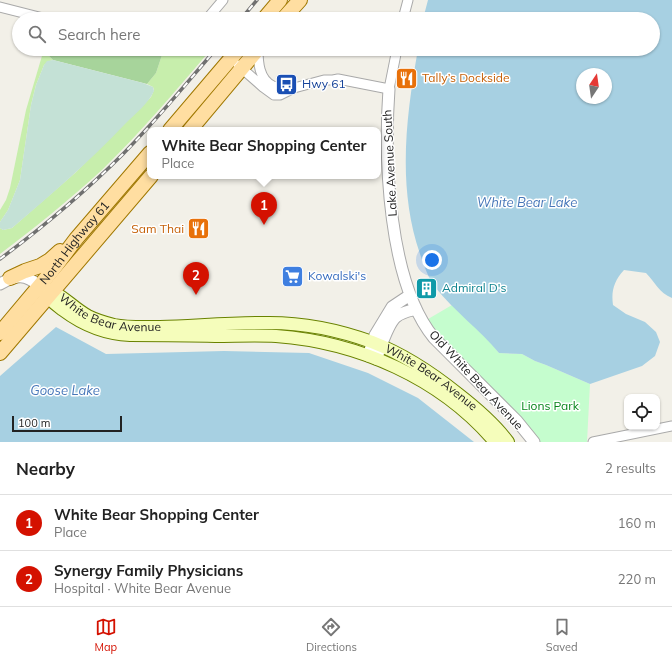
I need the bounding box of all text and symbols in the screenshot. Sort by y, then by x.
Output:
search box [12,12,660,56]
icon: search [26,23,48,45]
text: Search here [58,25,140,44]
restaurant icon: Tally’s Dockside [394,65,420,91]
north arrow [576,68,612,104]
place label: Tally’s Dockside [422,70,510,85]
bus stop icon: Hwy 61 [274,71,300,97]
place label: Hwy 61 [302,76,346,91]
street label: Lake Avenue South [379,109,400,217]
popup [147,127,381,179]
text: White Bear Shopping Center [162,136,366,155]
text: Place [162,155,194,171]
pin: 1 [251,192,277,225]
water label: White Bear Lake [477,194,577,210]
street label: North Highway 61 [36,198,112,287]
restaurant icon: Sam Thai [186,216,212,242]
place label: Sam Thai [131,221,184,236]
your location [422,250,442,270]
pin: 2 [183,262,209,295]
supermarket icon: Kowalski's [280,263,306,289]
place label: Kowalski's [308,268,366,283]
building icon: Admiral D's [414,275,440,301]
place label: Admiral D's [442,280,506,295]
street label: White Bear Avenue [56,290,161,334]
street label: Old White Bear Avenue [426,327,526,433]
street label: White Bear Avenue [383,341,481,414]
water label: Goose Lake [30,382,100,398]
map controls [624,394,660,430]
button: locate [624,394,660,430]
park label: Lions Park [521,398,580,413]
scale bar [12,414,122,433]
text: 100 m [18,416,50,430]
text: Nearby [16,458,75,479]
text: 2 results [605,460,656,476]
text: White Bear Shopping Center [54,505,259,524]
text: 1 [25,515,33,531]
text: 160 m [618,515,656,531]
text: Place [54,524,87,540]
text: Synergy Family Physicians [54,561,243,580]
text: 2 [25,571,33,587]
text: 220 m [618,571,656,587]
text: Hospital · White Bear Avenue [54,580,231,596]
tab: Map [94,616,117,654]
tab: Directions [306,616,357,654]
tab: Saved [546,616,578,654]

